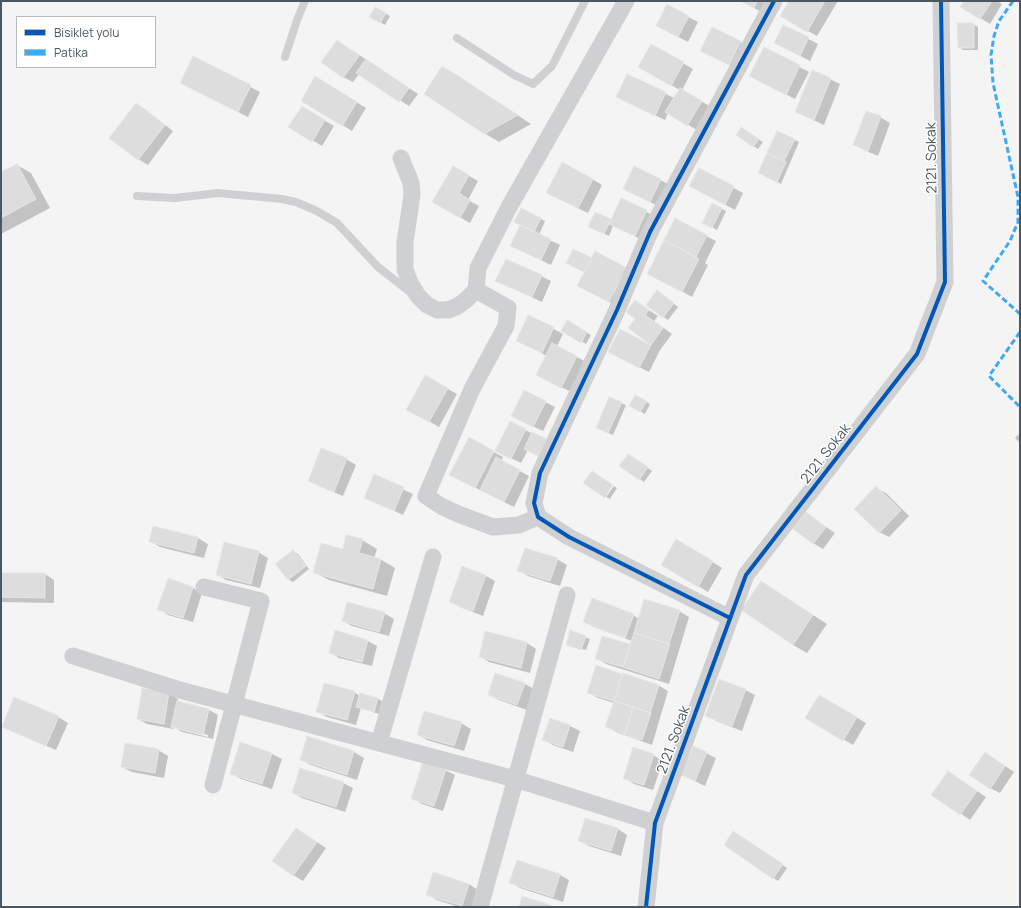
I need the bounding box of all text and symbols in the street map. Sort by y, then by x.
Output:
legend [16,16,156,68]
text: Bisiklet yolu [54,24,119,41]
text: Patika [54,44,88,61]
street label: 2121. Sokak [923,122,941,194]
street label: 2121. Sokak [797,421,855,487]
street label: 2121. Sokak [654,704,694,776]

